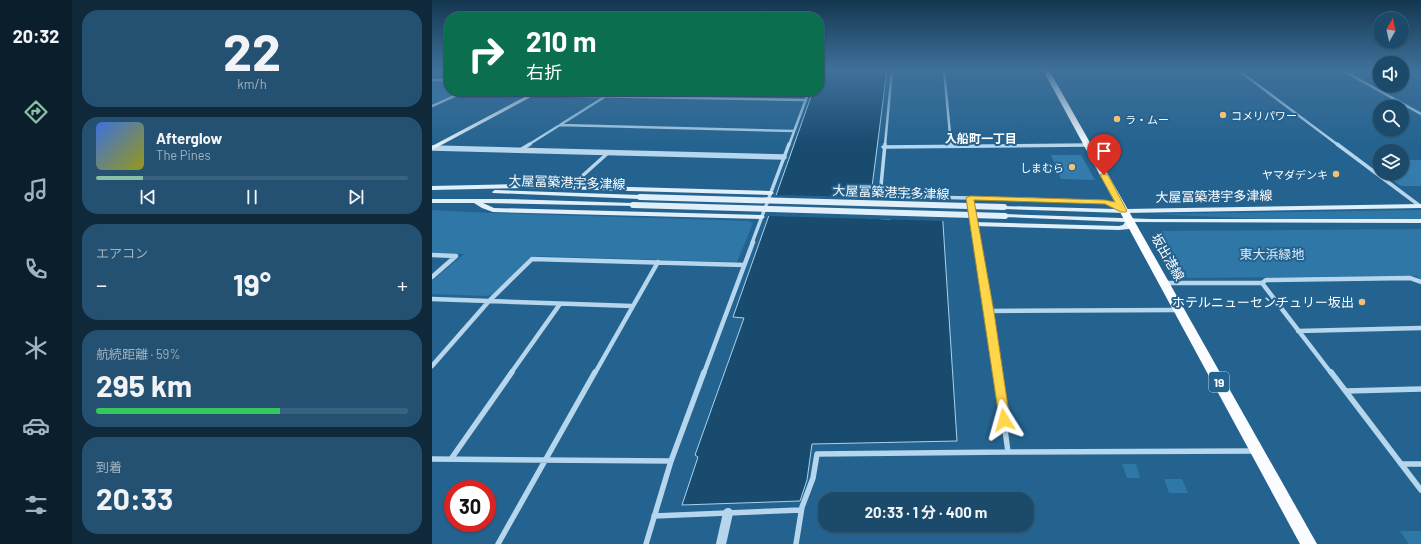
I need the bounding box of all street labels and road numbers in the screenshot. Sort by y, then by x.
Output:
street label: 大屋冨築港宇多津線 [508,172,626,192]
street label: 大屋冨築港宇多津線 [832,182,950,202]
street label: 大屋冨築港宇多津線 [1155,187,1273,205]
street label: 坂出港線 [1148,230,1188,284]
road number: 19 [1209,372,1229,392]

